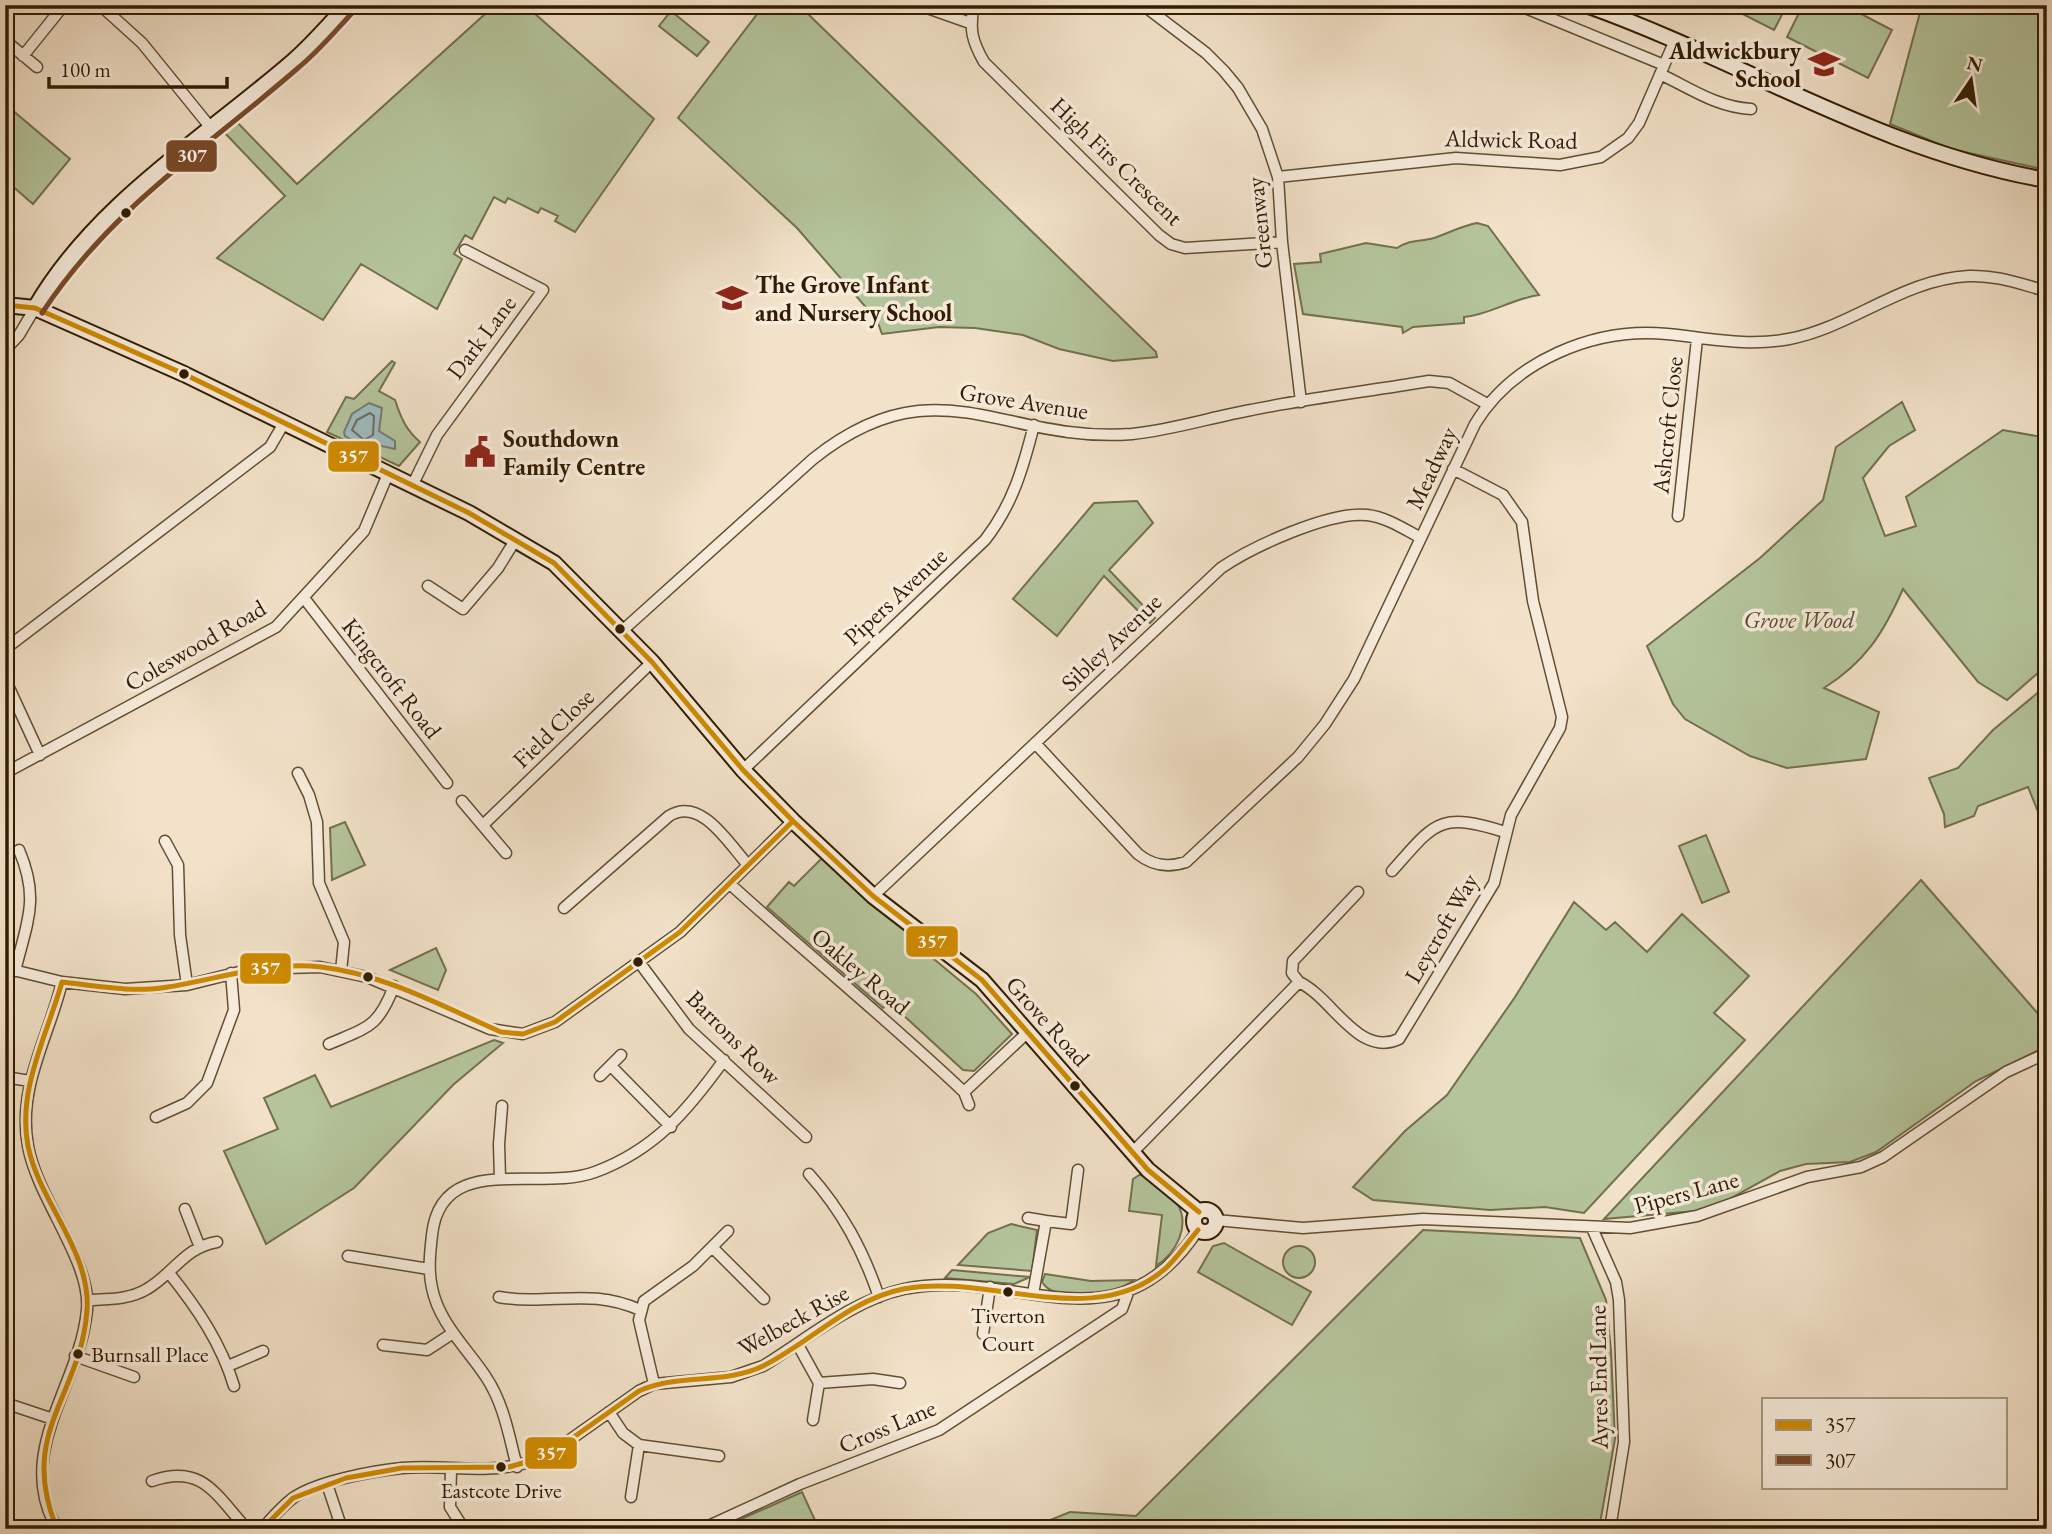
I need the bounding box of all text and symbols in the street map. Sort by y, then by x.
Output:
place label: Aldwickbury School [1668,35,1801,94]
scale bar [49,46,228,90]
north arrow [1937,46,2007,116]
school or university icon: Aldwickbury School [1807,47,1841,81]
text: N [1964,50,1986,78]
text: 100 m [60,56,111,83]
street label: High Firs Crescent [1044,90,1190,232]
street label: Aldwick Road [1443,122,1579,156]
line badge: 307 [165,139,218,173]
text: 307 [177,143,208,168]
street label: Greenway [1239,175,1279,270]
unlabelled marker [119,206,133,220]
place label: The Grove Infant and Nursery School [755,269,952,329]
school or university icon: The Grove Infant and Nursery School [715,281,749,315]
street label: Dark Lane [439,289,523,385]
street label: Ashcroft Close [1644,355,1690,496]
unlabelled marker [177,367,191,381]
street label: Grove Avenue [957,376,1091,426]
street label: Meadway [1398,421,1464,514]
place label: Southdown Family Centre [503,423,645,483]
public building icon: Southdown Family Centre [463,435,497,469]
line badge: 357 [327,440,380,473]
text: 357 [338,444,369,469]
street label: Pipers Avenue [837,540,953,652]
street label: Sibley Avenue [1054,586,1168,698]
street label: Coleswood Road [119,592,272,698]
park label: Grove Wood [1743,604,1855,635]
street label: Kingcroft Road [335,611,449,745]
unlabelled marker [613,622,627,636]
street label: Field Close [506,681,600,775]
street label: Leycroft Way [1397,867,1485,989]
street label: Oakley Road [805,921,918,1022]
line badge: 357 [905,925,959,958]
text: 357 [917,929,948,954]
line badge: 357 [239,952,292,985]
unlabelled marker [631,955,645,969]
text: 357 [250,956,281,981]
street label: Grove Road [999,969,1097,1073]
unlabelled marker [361,970,375,984]
street label: Barrons Row [680,983,788,1091]
unlabelled marker [1068,1079,1082,1093]
street label: Pipers Lane [1630,1163,1742,1221]
street label: Welbeck Rise [732,1277,854,1363]
marker: Tiverton Court [1001,1285,1015,1299]
place label: Tiverton Court [971,1301,1046,1358]
street label: Ayres End Lane [1581,1305,1615,1450]
place label: Burnsall Place [91,1340,209,1369]
marker: Burnsall Place [71,1347,85,1361]
street label: Cross Lane [834,1392,940,1460]
legend [1762,1398,2007,1488]
text: 357 [1825,1411,1856,1438]
line badge: 357 [524,1436,578,1470]
text: 357 [536,1441,567,1466]
text: 307 [1825,1447,1856,1474]
marker: Eastcote Drive [494,1460,508,1474]
place label: Eastcote Drive [441,1476,562,1505]

